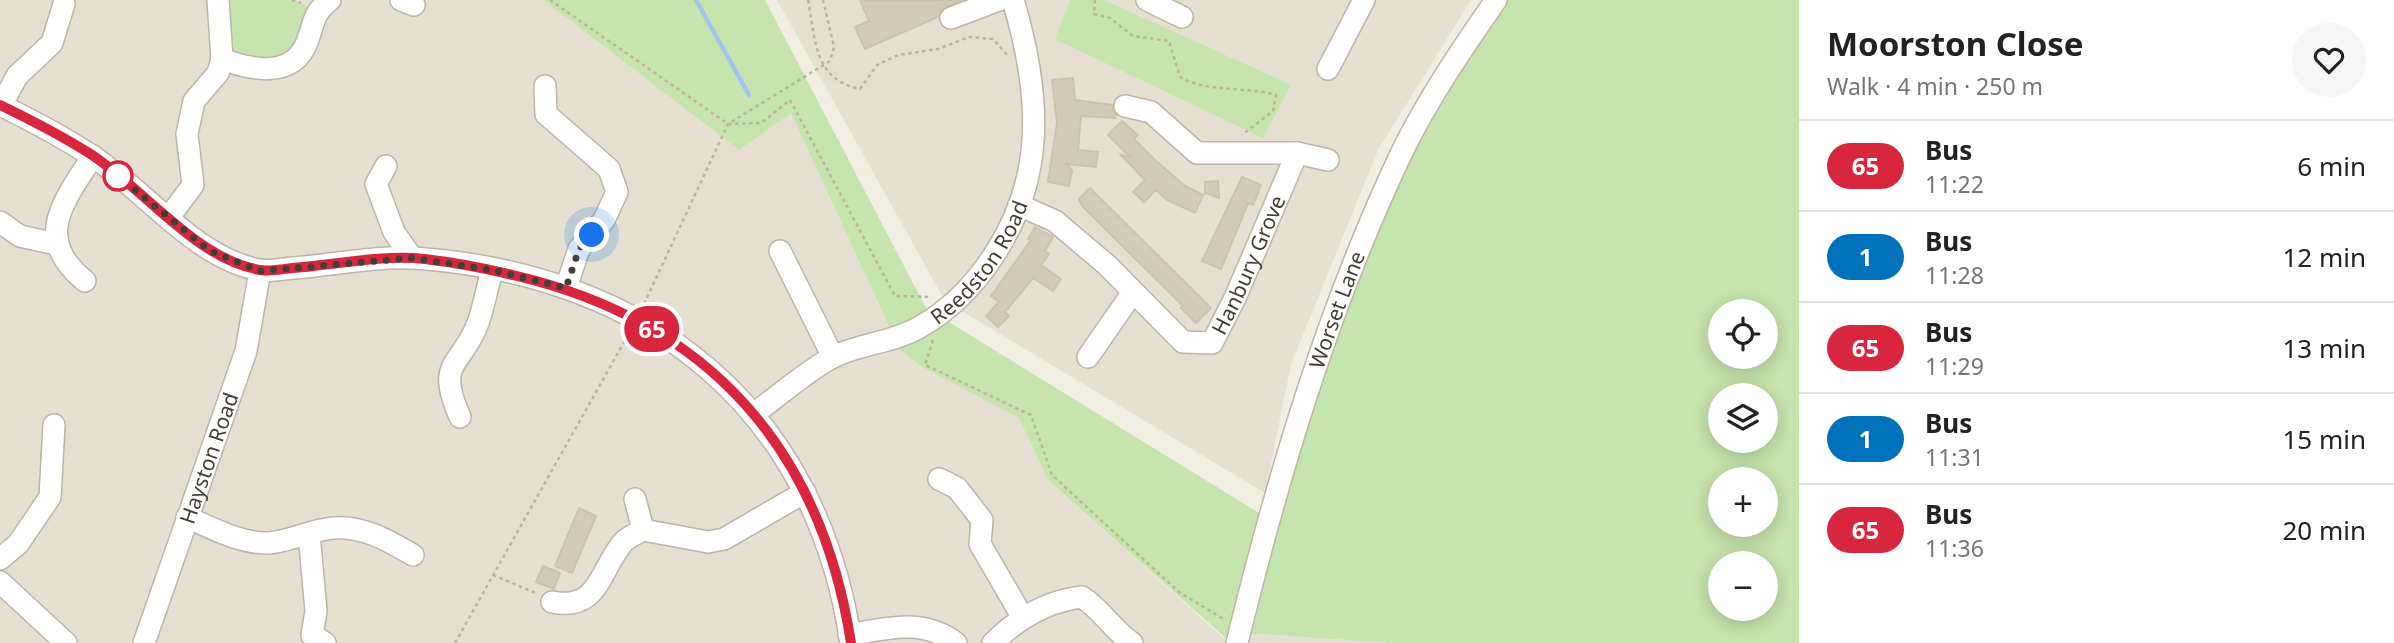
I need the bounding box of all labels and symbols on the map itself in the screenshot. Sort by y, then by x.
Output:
unlabelled marker [103,161,133,191]
street label: Hanbury Grove [1205,191,1291,339]
street label: Reedston Road [925,196,1034,330]
your location [574,217,609,252]
street label: Worset Lane [1302,247,1371,372]
line badge: 65 [620,306,684,352]
street label: Hayston Road [173,389,245,527]

